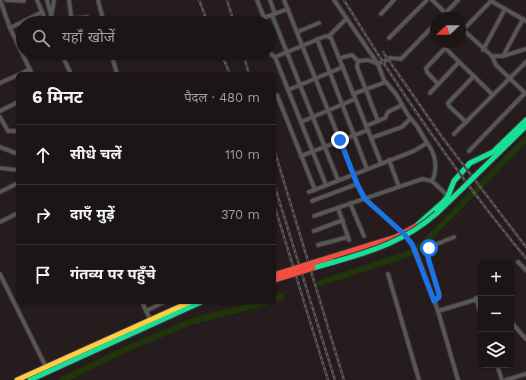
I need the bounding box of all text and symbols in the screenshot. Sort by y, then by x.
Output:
north arrow [430,12,466,48]
search box [16,16,276,60]
icon: search [30,27,52,49]
text: यहाँ खोजें [62,28,115,46]
text: 6 मिनट [32,87,83,107]
text: पैदल · 480 m [184,90,260,105]
route end [331,131,349,149]
icon: ahead [32,144,54,166]
text: सीधे चलें [70,145,122,163]
text: 110 m [225,147,260,162]
icon: right [32,204,54,226]
text: दाएँ मुड़ें [70,205,115,223]
text: 370 m [221,207,260,222]
route start [420,239,438,257]
map controls [478,260,514,368]
button: + [478,260,514,296]
icon: arrive [32,264,54,286]
text: गंतव्य पर पहुँचे [70,265,156,283]
button: − [478,296,514,332]
button: layers [478,332,514,368]

